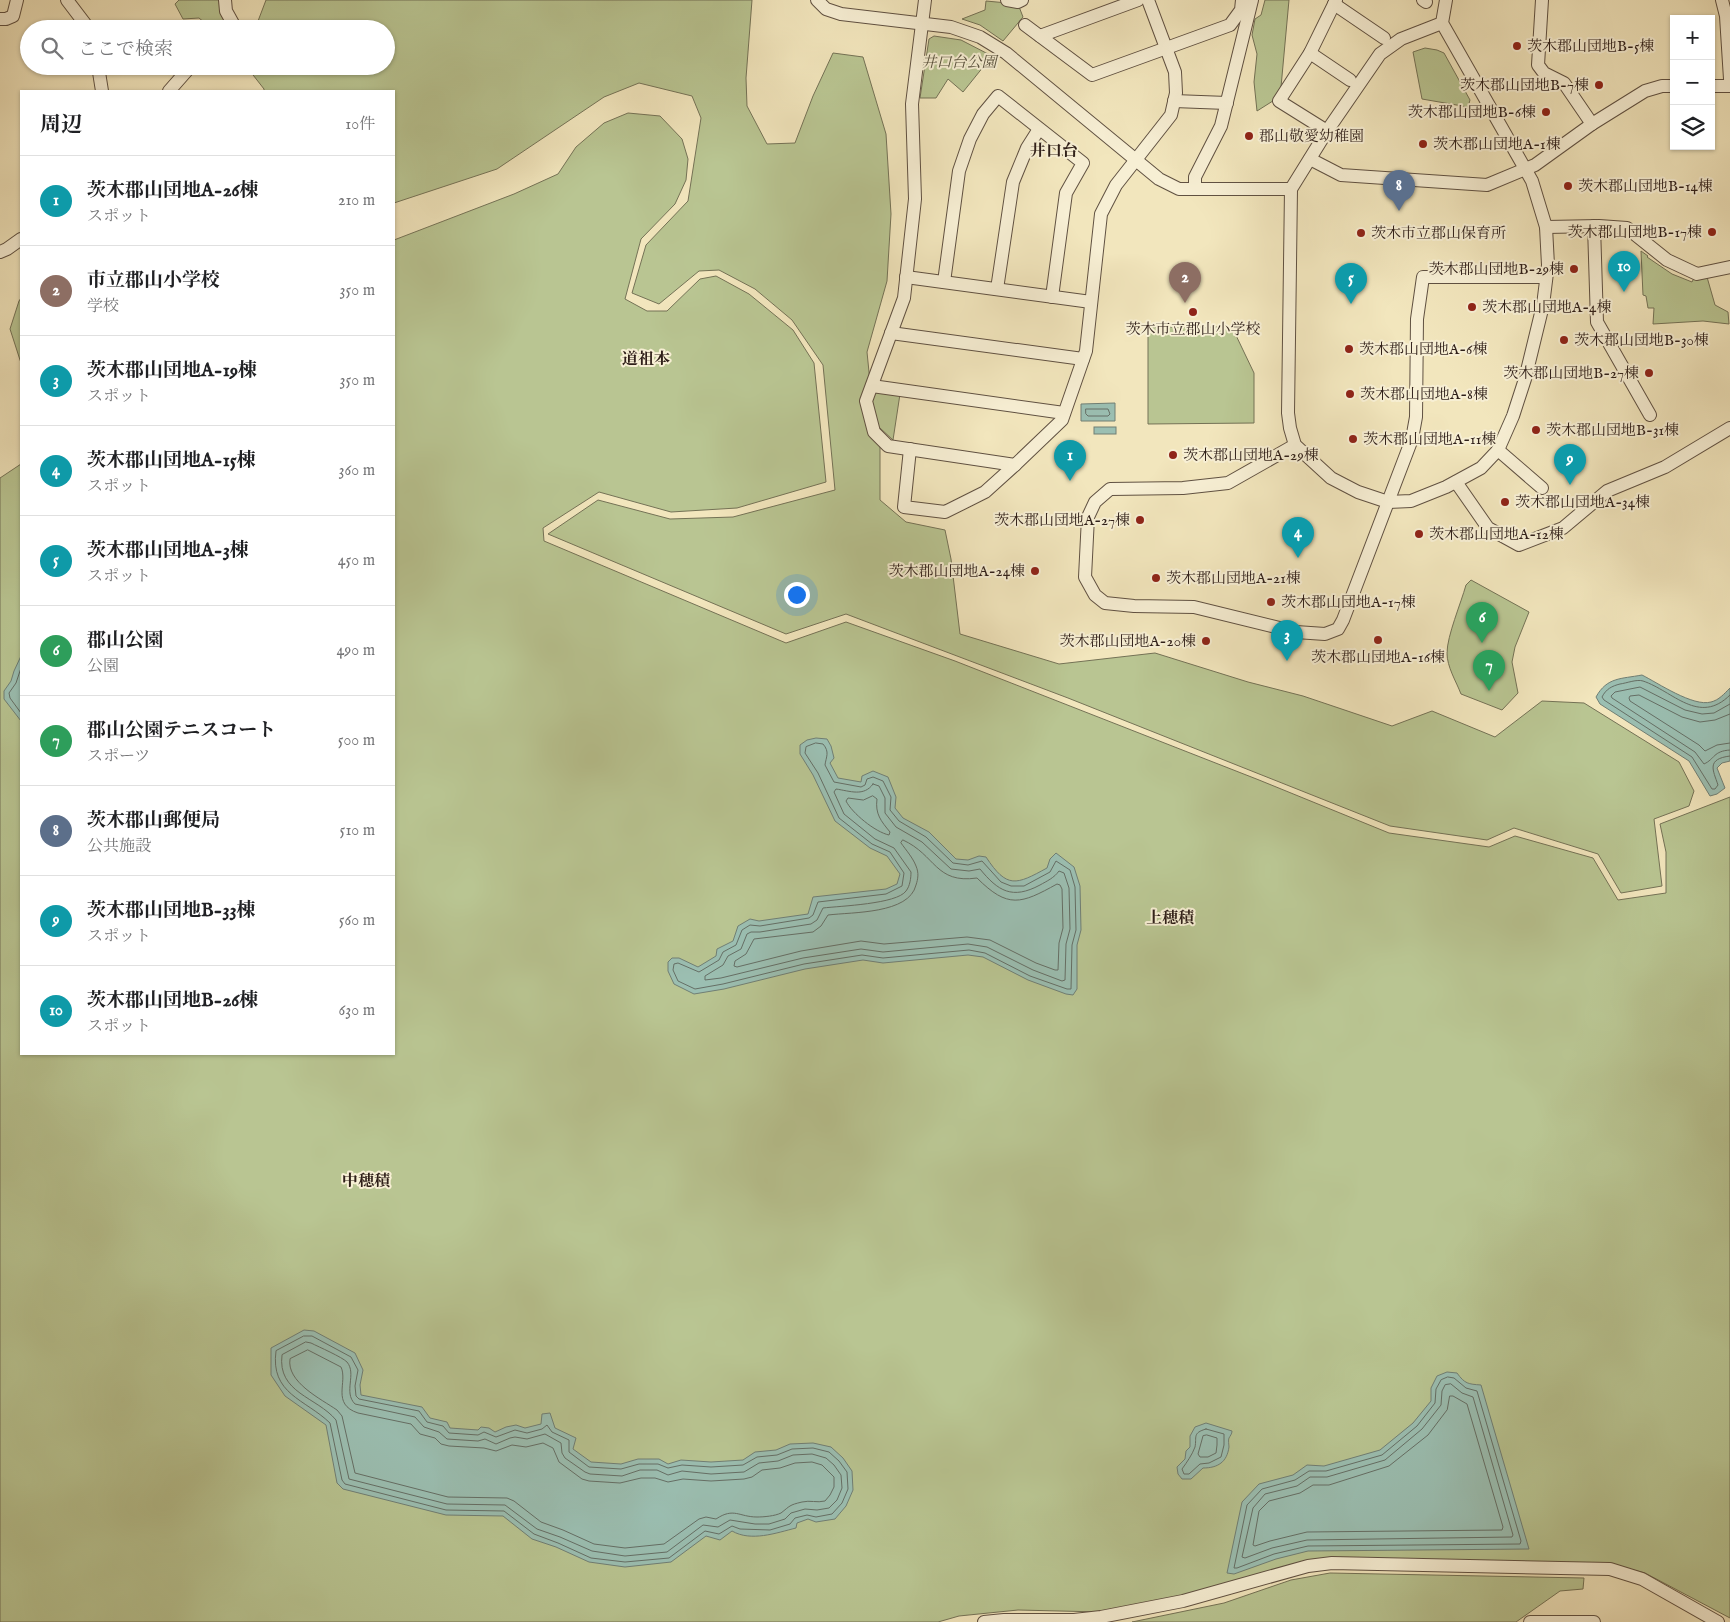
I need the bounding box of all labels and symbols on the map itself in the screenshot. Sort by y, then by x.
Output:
place label: 茨木郡山団地B-5棟 [1527,37,1654,56]
marker: 茨木郡山団地B-5棟 [1511,40,1523,52]
park label: 井口台公園 [921,53,999,72]
place label: 茨木郡山団地B-7棟 [1460,76,1589,95]
marker: 茨木郡山団地B-7棟 [1593,79,1605,91]
place label: 茨木郡山団地B-6棟 [1408,103,1536,122]
marker: 茨木郡山団地B-6棟 [1540,106,1552,118]
place label: 郡山敬愛幼稚園 [1259,127,1364,146]
marker: 郡山敬愛幼稚園 [1243,130,1255,142]
place label: 茨木郡山団地A-1棟 [1433,135,1561,154]
marker: 茨木郡山団地A-1棟 [1417,138,1429,150]
district label: 井口台 [1030,142,1078,162]
pin: 8 [1383,170,1415,211]
place label: 茨木郡山団地B-14棟 [1578,177,1713,196]
marker: 茨木郡山団地B-14棟 [1562,180,1574,192]
place label: 茨木郡山団地B-17棟 [1568,223,1702,242]
place label: 茨木市立郡山保育所 [1371,224,1506,243]
marker: 茨木郡山団地B-17棟 [1706,226,1718,238]
marker: 茨木市立郡山保育所 [1355,227,1367,239]
pin: 10 [1608,251,1640,292]
place label: 茨木郡山団地B-29棟 [1429,260,1564,279]
pin: 2 [1169,262,1201,303]
pin: 5 [1335,263,1367,304]
marker: 茨木郡山団地B-29棟 [1568,263,1580,275]
place label: 茨木郡山団地A-4棟 [1482,298,1611,317]
marker: 茨木郡山団地A-4棟 [1466,301,1478,313]
marker: 茨木市立郡山小学校 [1187,306,1199,318]
place label: 茨木市立郡山小学校 [1125,320,1261,339]
place label: 茨木郡山団地B-30棟 [1574,331,1709,350]
marker: 茨木郡山団地B-30棟 [1558,334,1570,346]
place label: 茨木郡山団地A-6棟 [1359,340,1487,359]
marker: 茨木郡山団地A-6棟 [1343,343,1355,355]
district label: 道祖本 [622,350,670,370]
place label: 茨木郡山団地B-27棟 [1503,364,1639,383]
marker: 茨木郡山団地B-27棟 [1643,367,1655,379]
place label: 茨木郡山団地A-8棟 [1360,385,1488,404]
marker: 茨木郡山団地A-8棟 [1344,388,1356,400]
place label: 茨木郡山団地B-31棟 [1546,421,1679,440]
marker: 茨木郡山団地B-31棟 [1530,424,1542,436]
place label: 茨木郡山団地A-11棟 [1363,430,1496,449]
marker: 茨木郡山団地A-11棟 [1347,433,1359,445]
pin: 1 [1054,440,1086,481]
pin: 9 [1554,444,1586,485]
place label: 茨木郡山団地A-29棟 [1183,446,1319,465]
marker: 茨木郡山団地A-29棟 [1167,449,1179,461]
place label: 茨木郡山団地A-34棟 [1515,493,1650,512]
marker: 茨木郡山団地A-34棟 [1499,496,1511,508]
place label: 茨木郡山団地A-27棟 [994,511,1130,530]
marker: 茨木郡山団地A-27棟 [1134,514,1146,526]
pin: 4 [1282,517,1314,558]
place label: 茨木郡山団地A-12棟 [1429,525,1564,544]
marker: 茨木郡山団地A-12棟 [1413,528,1425,540]
place label: 茨木郡山団地A-24棟 [889,562,1025,581]
marker: 茨木郡山団地A-24棟 [1029,565,1041,577]
place label: 茨木郡山団地A-21棟 [1166,569,1301,588]
marker: 茨木郡山団地A-21棟 [1150,572,1162,584]
your location [784,582,810,608]
place label: 茨木郡山団地A-17棟 [1281,593,1416,612]
marker: 茨木郡山団地A-17棟 [1265,596,1277,608]
pin: 6 [1466,602,1498,643]
pin: 3 [1271,620,1303,661]
place label: 茨木郡山団地A-20棟 [1059,632,1196,651]
marker: 茨木郡山団地A-16棟 [1372,634,1384,646]
marker: 茨木郡山団地A-20棟 [1200,635,1212,647]
place label: 茨木郡山団地A-16棟 [1311,648,1445,667]
pin: 7 [1473,650,1505,691]
district label: 上穂積 [1146,909,1194,929]
district label: 中穂積 [342,1172,390,1192]

